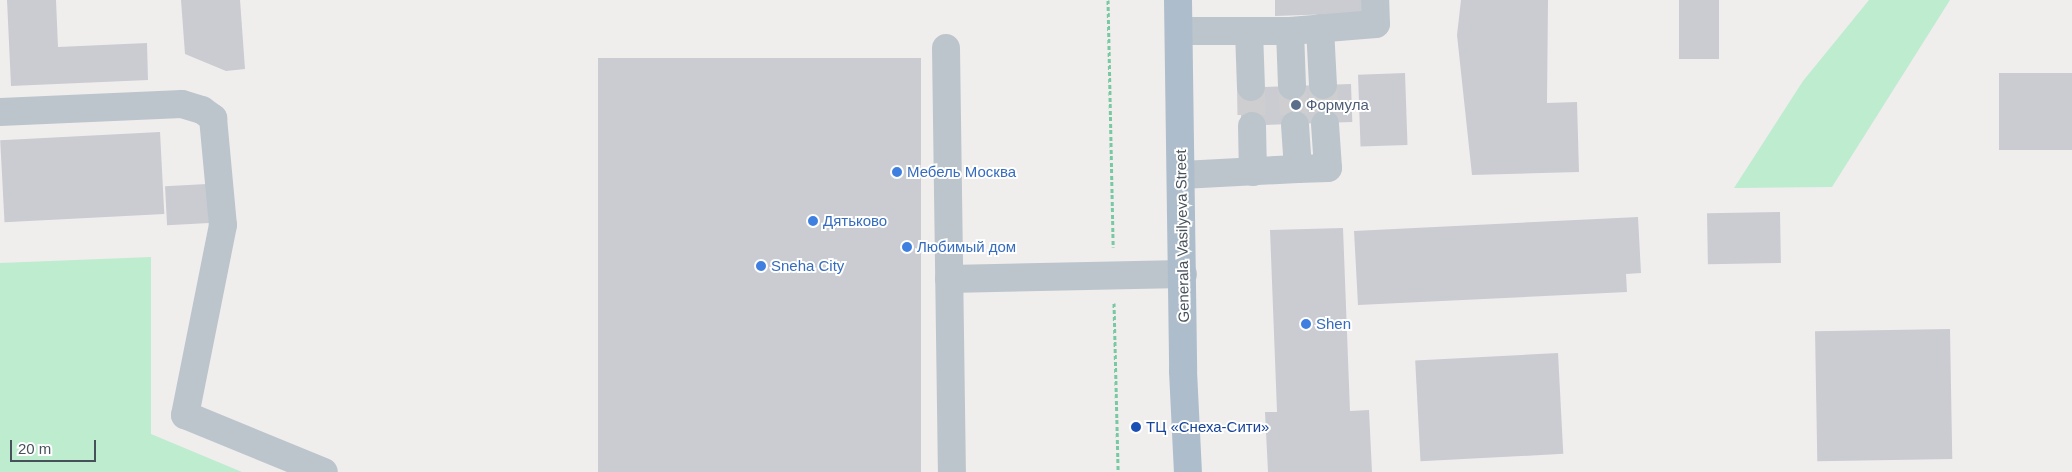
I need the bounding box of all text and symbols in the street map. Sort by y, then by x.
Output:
place label: Формула [1306,96,1369,114]
marker: Формула [1290,99,1302,111]
street label: Generala Vasilyeva Street [1171,149,1193,323]
place label: Мебель Москва [907,163,1016,181]
marker: Мебель Москва [891,166,903,178]
place label: Дятьково [823,212,887,230]
marker: Дятьково [807,215,819,227]
place label: Любимый дом [917,238,1016,256]
marker: Любимый дом [901,241,913,253]
place label: Sneha City [771,257,844,275]
marker: Sneha City [755,260,767,272]
place label: Shen [1316,315,1351,333]
marker: Shen [1300,318,1312,330]
place label: ТЦ «Снеха-Сити» [1146,418,1269,436]
marker: ТЦ «Снеха-Сити» [1130,421,1142,433]
scale bar [12,430,99,462]
text: 20 m [18,440,51,457]

